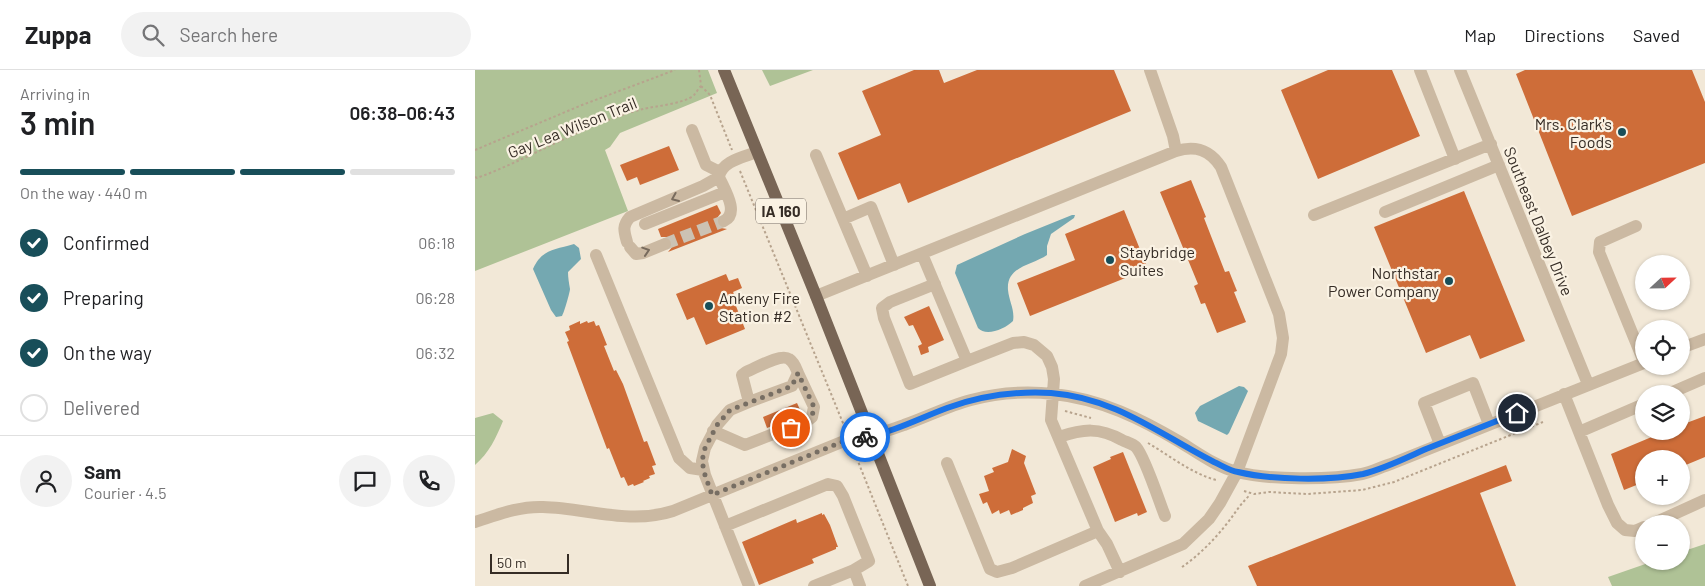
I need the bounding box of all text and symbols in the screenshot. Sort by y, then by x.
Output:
search box [121,12,471,57]
text: Zuppa [25,20,91,49]
icon: search [139,21,167,49]
text: Search here [179,23,278,46]
text: Map [1464,24,1496,46]
text: Directions [1524,24,1605,46]
text: Saved [1633,24,1680,46]
text: Arriving in [20,84,90,103]
street label: Gay Lea Wilson Trail [505,92,639,162]
text: 06:38–06:43 [350,101,455,124]
text: 3 min [20,103,96,141]
place label: Mrs. Clark's Foods [1535,114,1612,151]
marker: Mrs. Clark's Foods [1616,126,1628,138]
street label: Southeast Dalbey Drive [1500,144,1578,298]
text: On the way · 440 m [20,183,148,202]
one-way arrow [671,192,680,202]
road number: IA 160 [756,198,806,224]
icon: check [20,229,48,257]
text: Confirmed [63,231,150,254]
text: 06:18 [418,233,455,252]
place label: Staybridge Suites [1120,242,1195,279]
one-way arrow [641,247,649,257]
marker: Staybridge Suites [1104,254,1116,266]
north arrow [1635,255,1690,310]
map controls [1635,255,1690,570]
place label: Northstar Power Company [1328,263,1440,300]
marker: Northstar Power Company [1443,275,1455,287]
icon: check [20,284,48,312]
text: Preparing [63,286,144,309]
text: 06:28 [415,288,455,307]
place label: Ankeny Fire Station #2 [719,288,800,325]
marker: Ankeny Fire Station #2 [703,300,715,312]
button: locate [1635,320,1690,375]
icon: check [20,339,48,367]
text: On the way [63,341,152,364]
text: 06:32 [415,343,455,362]
button: layers [1635,385,1690,440]
pin [1496,392,1538,434]
text: Delivered [63,396,140,419]
icon: home [1503,399,1531,427]
pin [770,407,812,449]
courier [840,412,890,462]
icon: bag [777,414,805,442]
icon: bike [851,423,879,451]
button: + [1635,450,1690,505]
button: person [20,455,72,507]
button: chat [339,455,391,507]
button: phone [403,455,455,507]
text: Sam [84,460,121,483]
text: Courier · 4.5 [84,483,167,502]
button: − [1635,515,1690,570]
scale bar [490,551,569,574]
text: 50 m [497,554,526,571]

